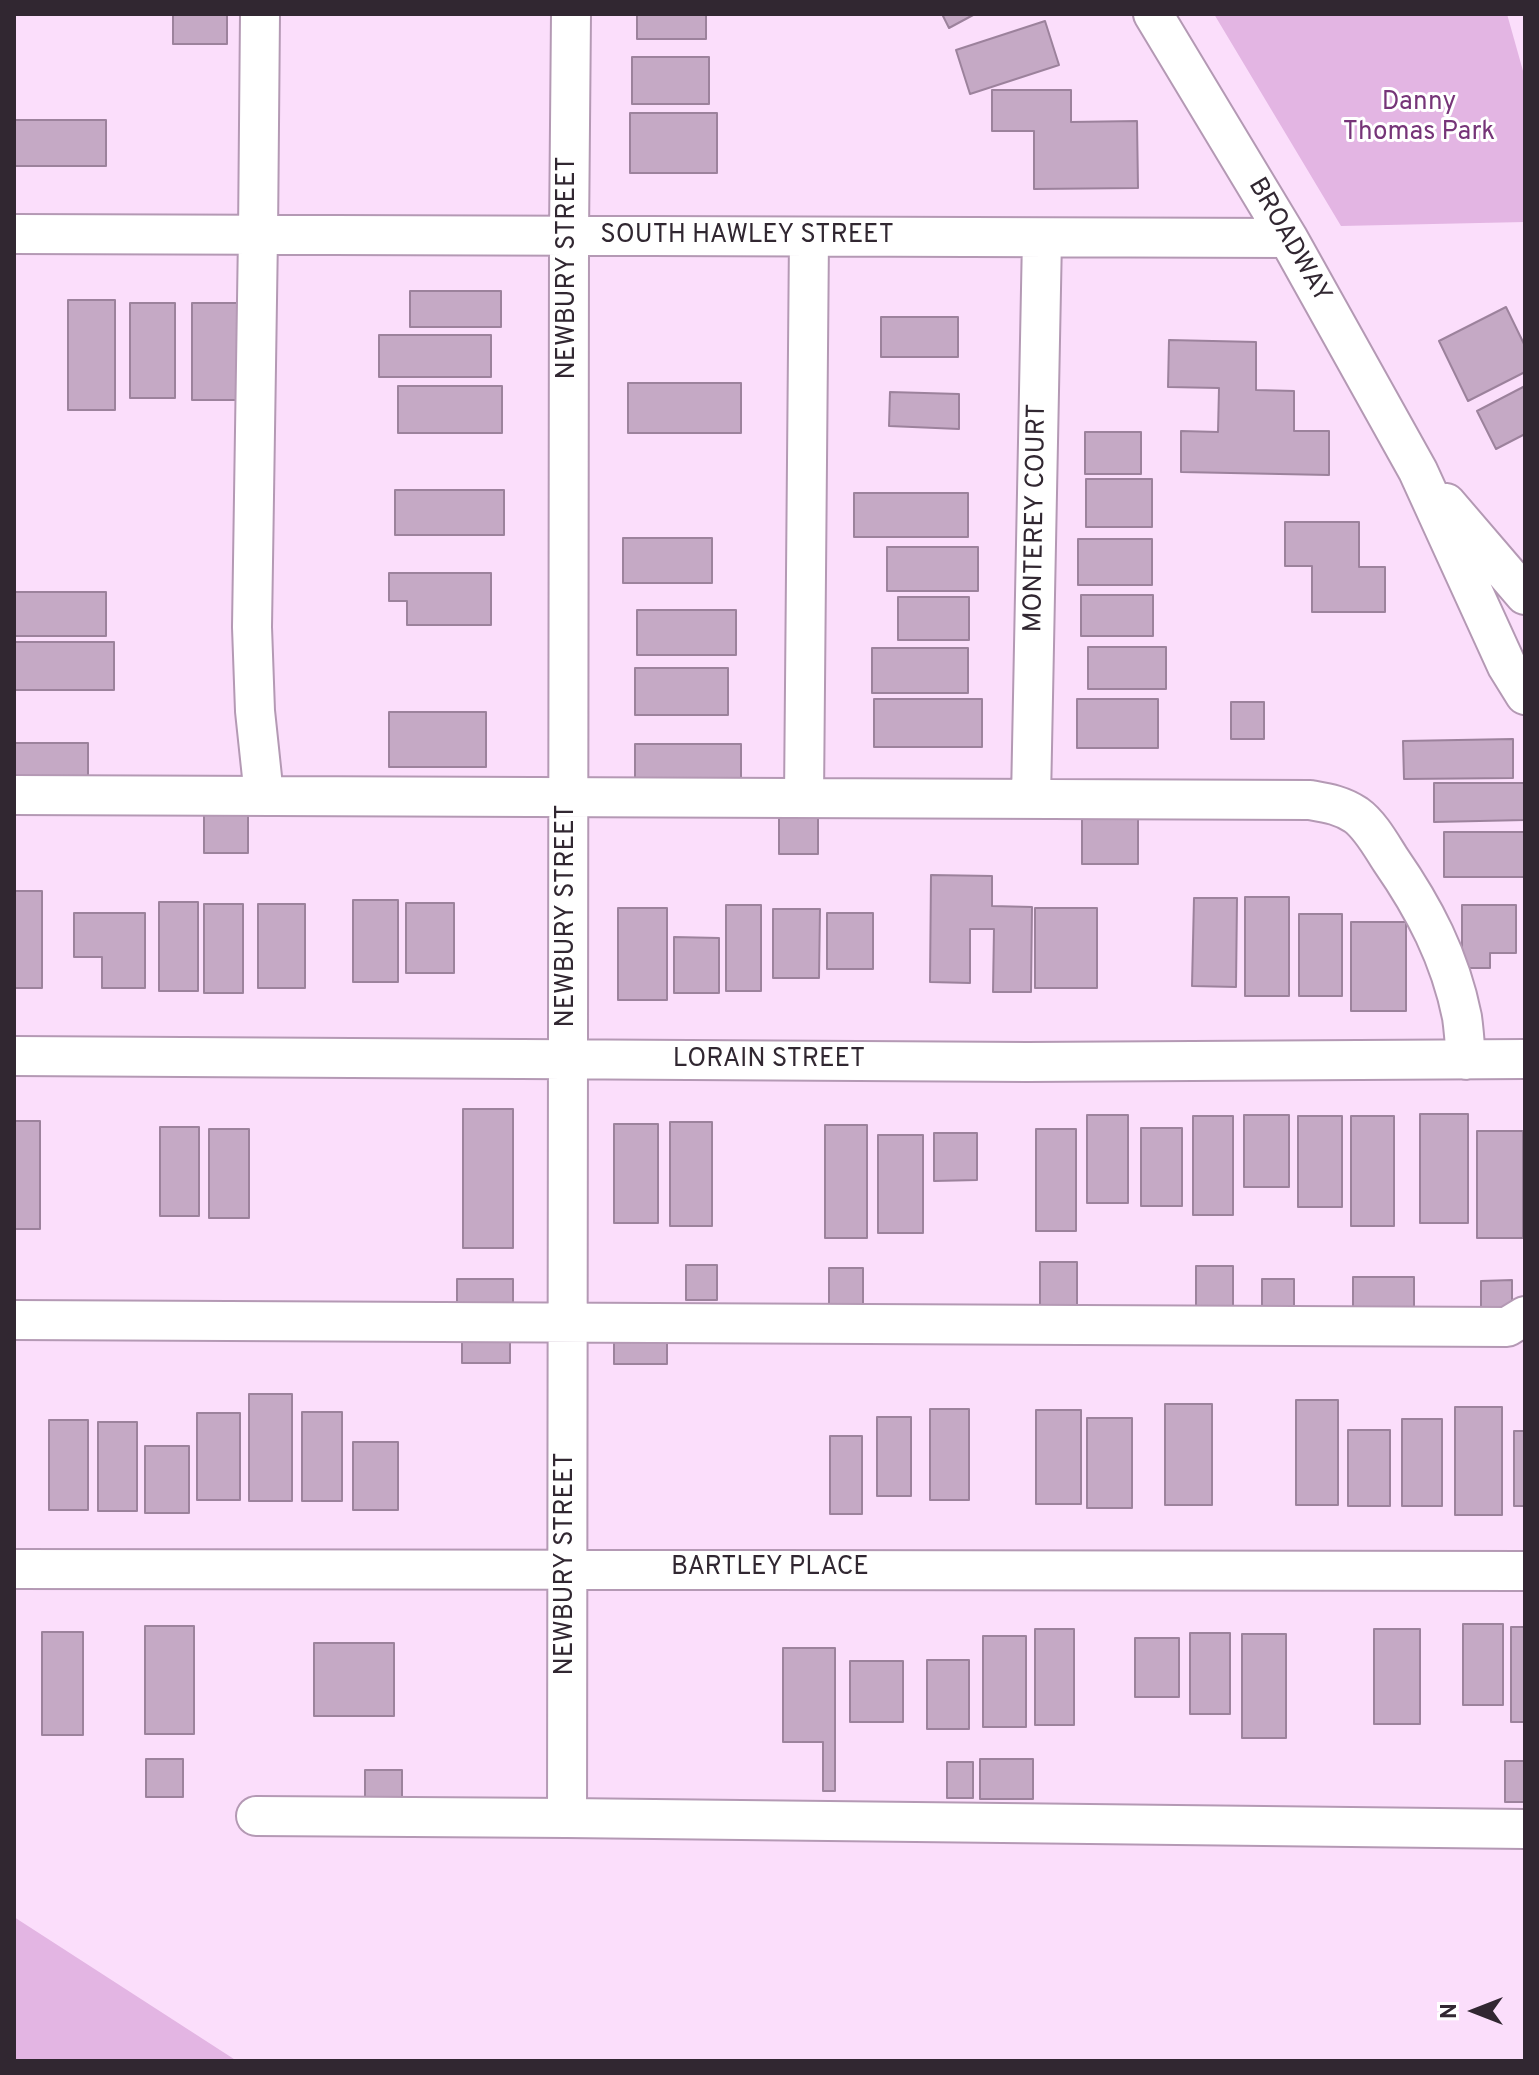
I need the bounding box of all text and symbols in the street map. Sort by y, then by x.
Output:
park label: Danny Thomas Park [1343,88,1495,150]
street label: NEWBURY STREET [553,156,585,380]
street label: BROADWAY [1240,173,1336,309]
street label: SOUTH HAWLEY STREET [600,221,894,253]
street label: MONTEREY COURT [1019,403,1055,633]
street label: NEWBURY STREET [552,804,584,1028]
street label: LORAIN STREET [673,1045,865,1077]
street label: NEWBURY STREET [551,1452,583,1676]
street label: BARTLEY PLACE [671,1553,869,1585]
north arrow [1435,1971,1515,2051]
text: N [1437,2003,1464,2019]

